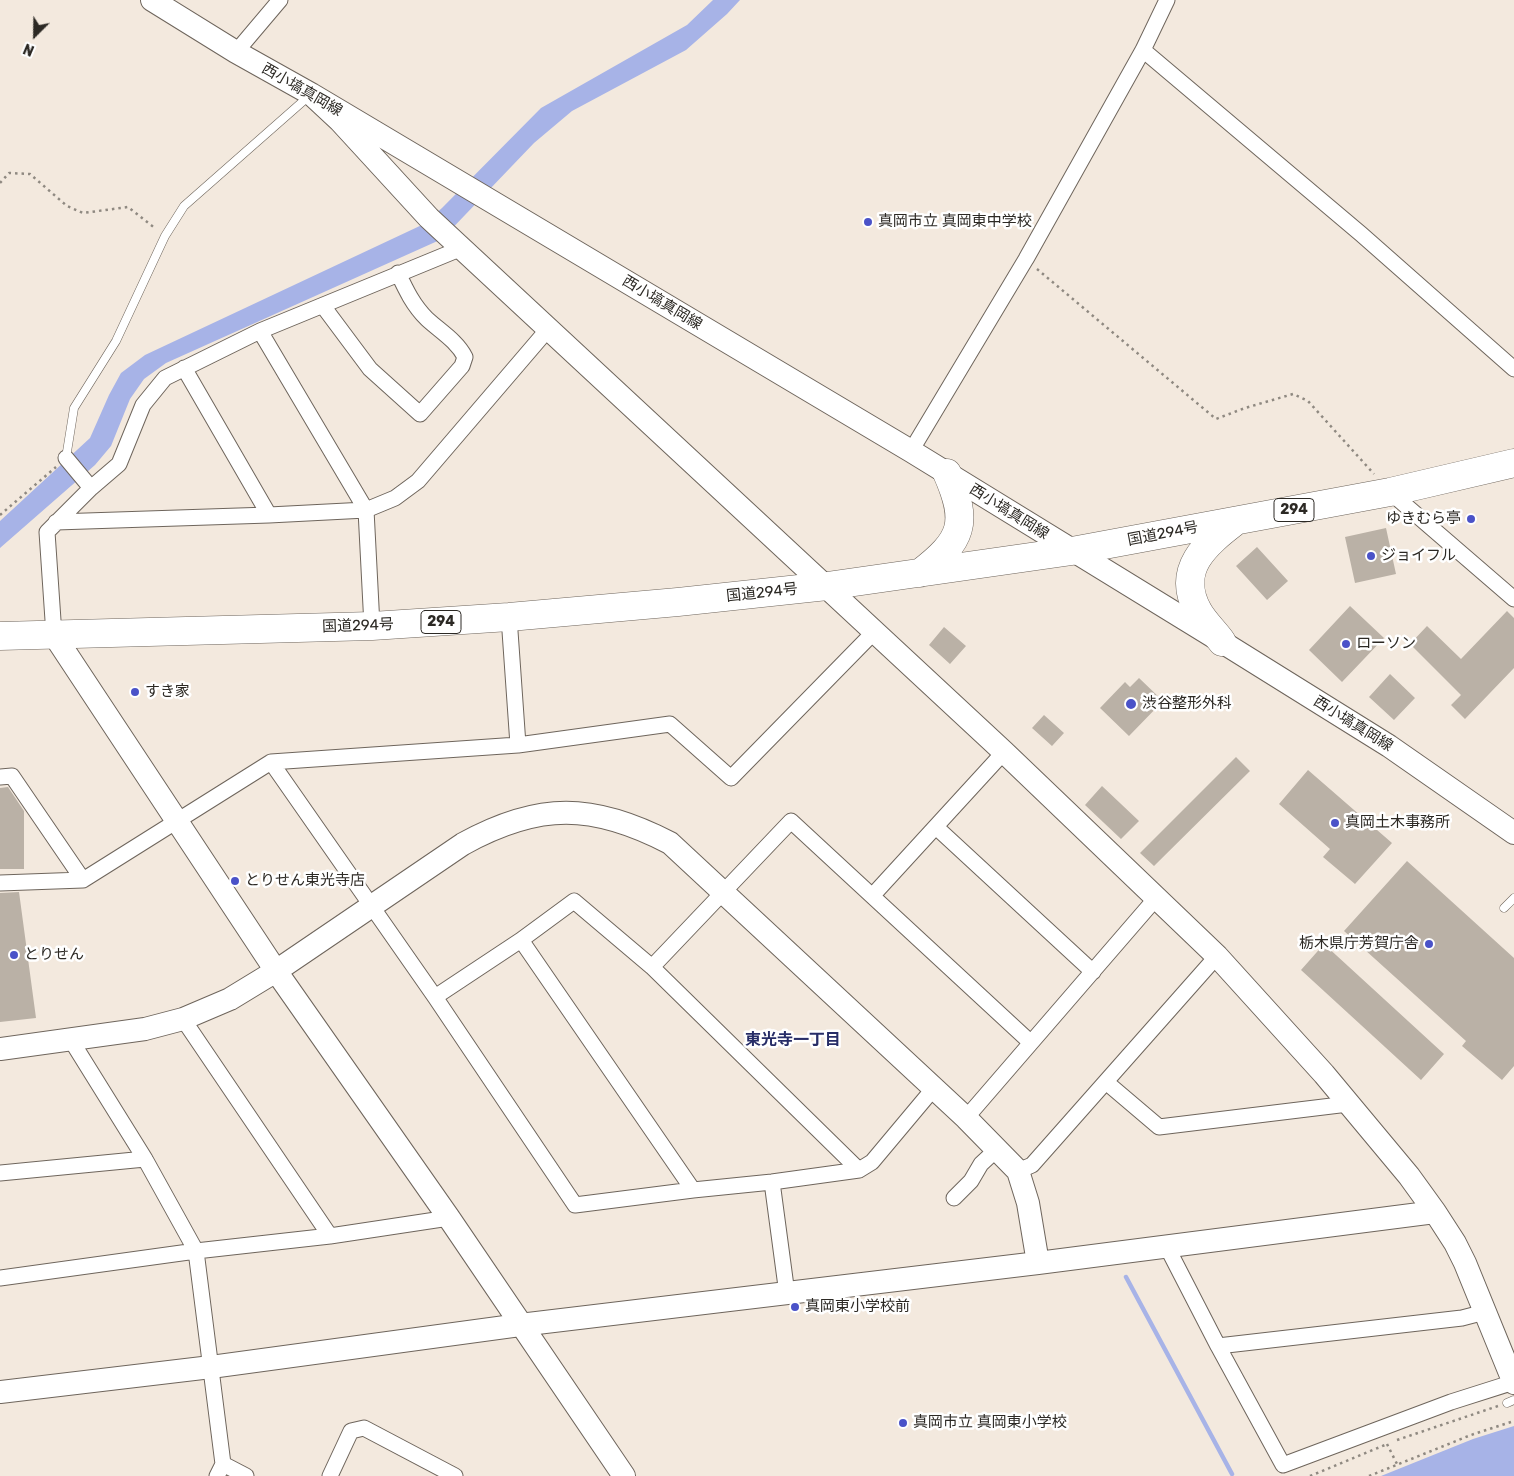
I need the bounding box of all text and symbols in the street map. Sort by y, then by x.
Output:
north arrow [10,10,60,60]
text: N [21,39,37,59]
street label: 西小塙真岡線 [259,60,345,120]
place label: 真岡市立 真岡東中学校 [878,213,1032,231]
marker: 真岡市立 真岡東中学校 [862,216,874,228]
street label: 西小塙真岡線 [619,272,705,334]
street label: 西小塙真岡線 [966,481,1052,543]
road number: 294 [1274,498,1314,522]
place label: ゆきむら亭 [1386,510,1461,528]
marker: ゆきむら亭 [1465,513,1477,525]
street label: 国道294号 [1126,518,1200,550]
place label: ジョイフル [1381,547,1456,565]
marker: ジョイフル [1365,550,1377,562]
street label: 国道294号 [725,580,799,606]
road number: 294 [421,610,461,634]
street label: 国道294号 [322,616,394,636]
place label: ローソン [1356,635,1416,653]
marker: ローソン [1340,638,1352,650]
place label: すき家 [145,683,190,701]
marker: すき家 [129,686,141,698]
street label: 西小塙真岡線 [1310,693,1396,755]
place label: 渋谷整形外科 [1142,695,1232,713]
marker: 渋谷整形外科 [1124,697,1138,711]
place label: 真岡土木事務所 [1345,814,1450,832]
marker: 真岡土木事務所 [1329,817,1341,829]
place label: とりせん東光寺店 [245,872,365,890]
marker: とりせん東光寺店 [229,875,241,887]
place label: 栃木県庁芳賀庁舎 [1299,935,1419,953]
marker: 栃木県庁芳賀庁舎 [1423,938,1435,950]
place label: とりせん [24,946,84,964]
marker: とりせん [8,949,20,961]
district label: 東光寺一丁目 [745,1030,841,1050]
place label: 真岡東小学校前 [805,1298,910,1316]
marker: 真岡東小学校前 [789,1301,801,1313]
place label: 真岡市立 真岡東小学校 [913,1414,1067,1432]
marker: 真岡市立 真岡東小学校 [897,1417,909,1429]

